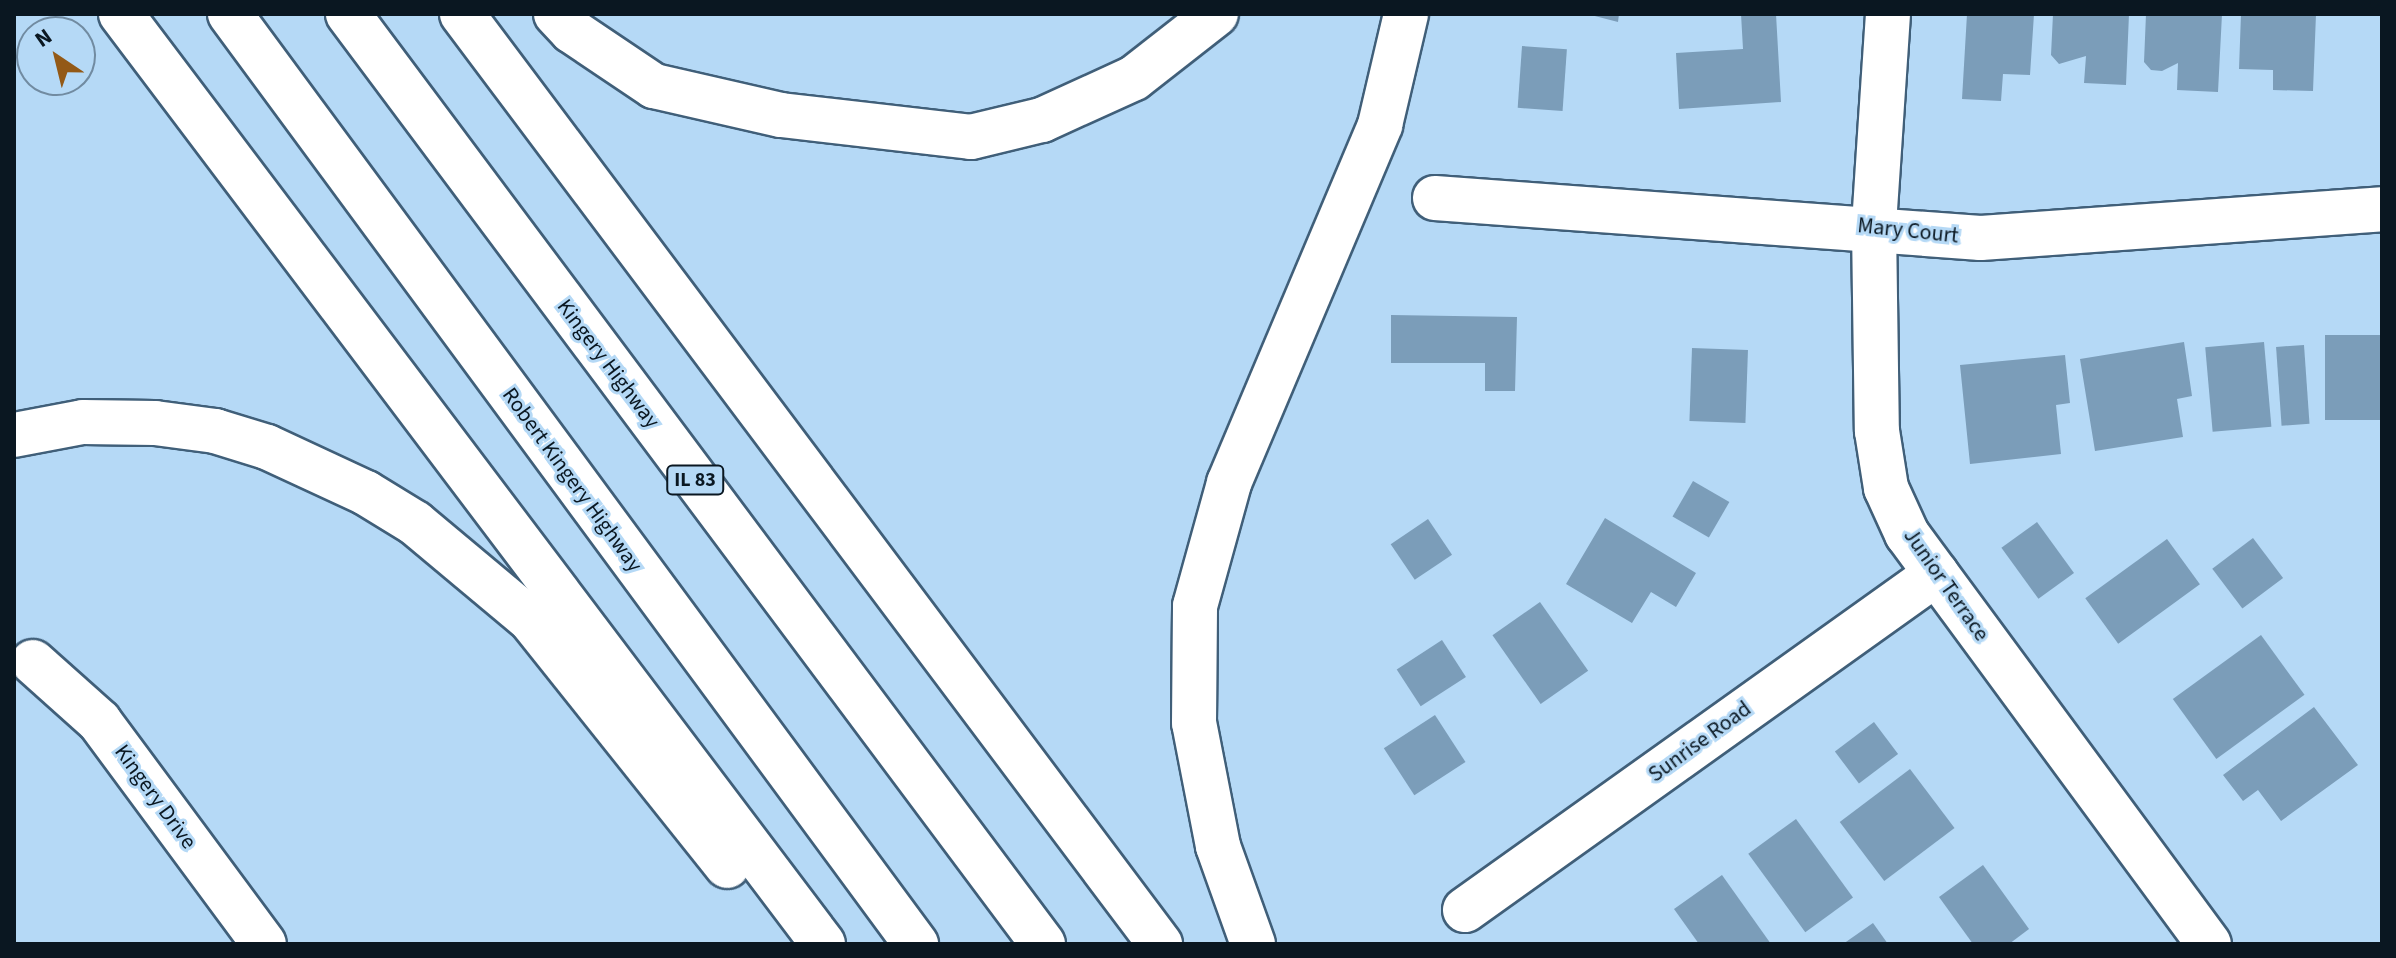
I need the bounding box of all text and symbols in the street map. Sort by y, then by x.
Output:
north arrow [16,16,96,96]
text: N [28,21,59,55]
street label: Mary Court [1856,213,1960,249]
street label: Kingery Highway [551,294,665,434]
street label: Robert Kingery Highway [496,383,648,577]
road number: IL 83 [665,464,725,496]
street label: Junior Terrace [1897,524,1995,646]
street label: Sunrise Road [1643,696,1757,788]
street label: Kingery Drive [108,740,202,854]

